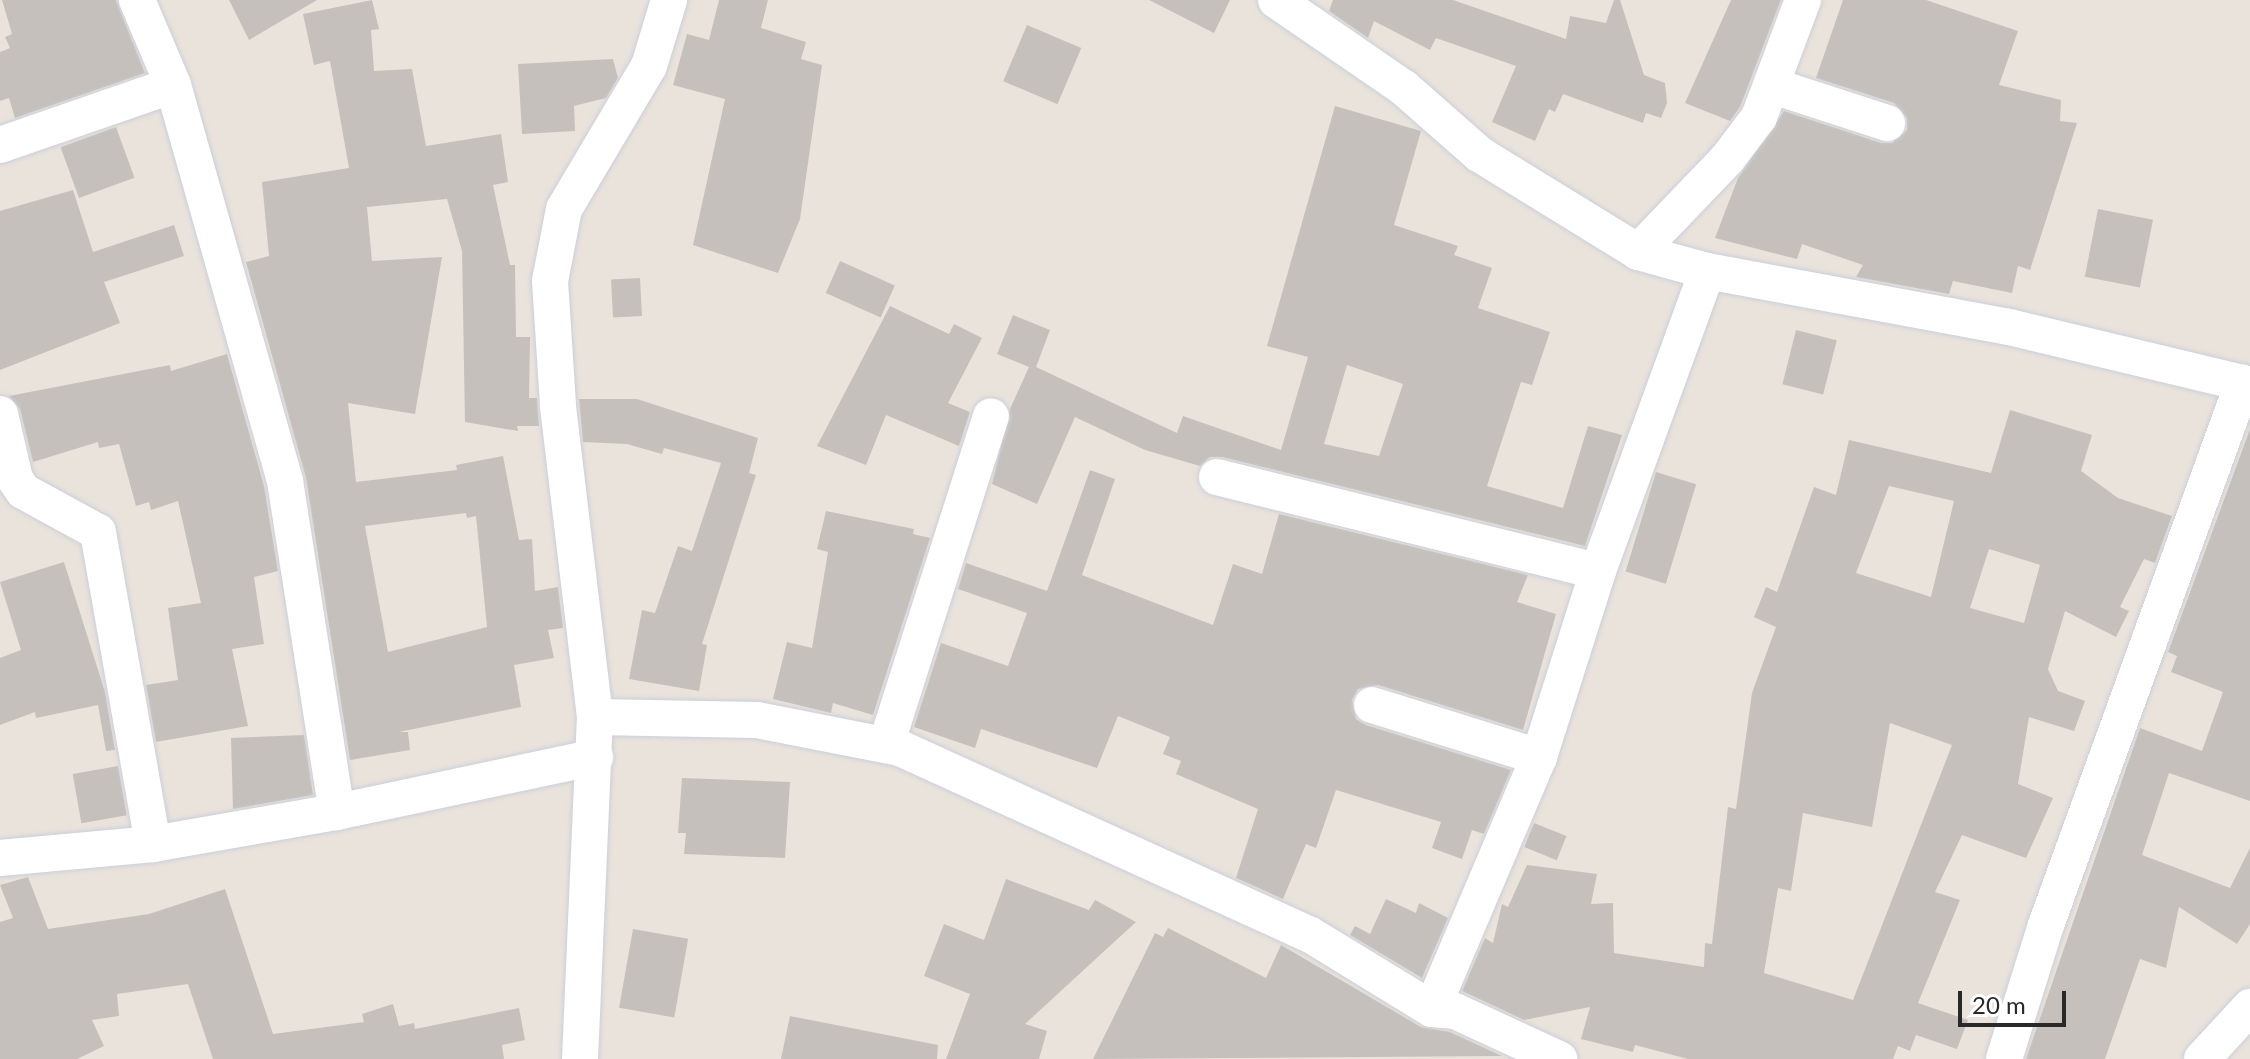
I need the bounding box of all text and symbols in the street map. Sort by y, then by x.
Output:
scale bar [1962,975,2070,1025]
text: 20 m [1972,990,2026,1019]

